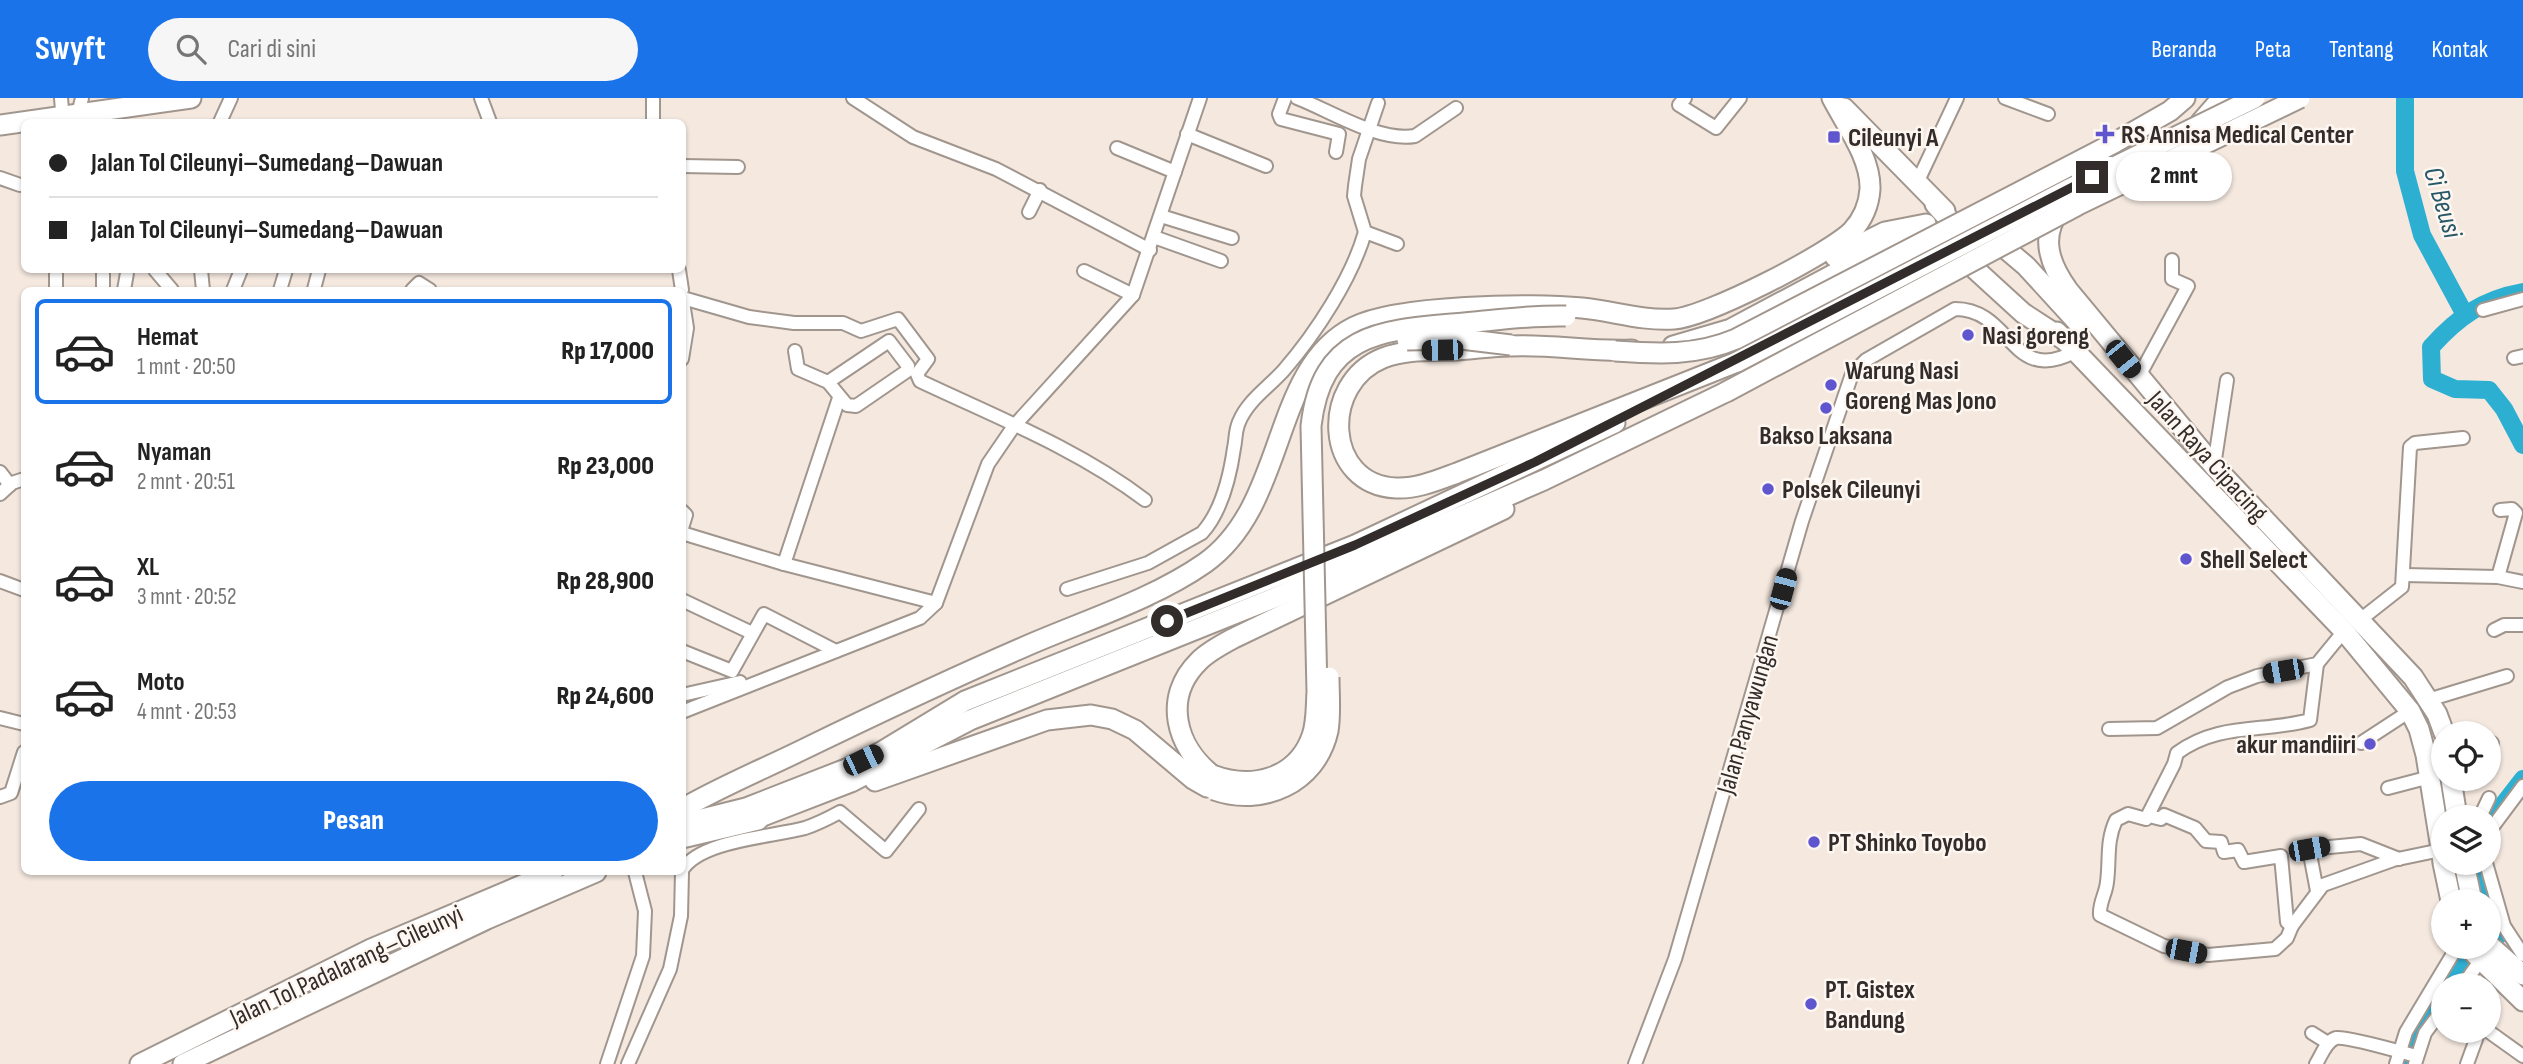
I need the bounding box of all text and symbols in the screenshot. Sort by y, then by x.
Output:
search box [148,18,638,81]
text: Swyft [35,29,106,69]
icon: search [172,30,210,68]
text: Cari di sini [228,34,316,65]
text: Beranda [2151,35,2217,64]
text: Peta [2255,35,2291,64]
text: Tentang [2329,35,2394,64]
text: Kontak [2432,35,2488,64]
place label: RS Annisa Medical Center [2121,120,2354,151]
place label: Cileunyi A [1848,123,1939,154]
marker: RS Annisa Medical Center [2095,124,2115,144]
marker: Cileunyi A [1826,129,1842,145]
text: Jalan Tol Cileunyi–Sumedang–Dawuan [91,148,443,179]
callout: 2 mnt [2116,153,2232,202]
route end [2076,161,2108,193]
text: 2 mnt [2150,162,2198,190]
water label: Ci Beusi [2416,163,2469,243]
text: Jalan Tol Cileunyi–Sumedang–Dawuan [91,215,443,246]
icon: car [53,320,116,383]
place label: Nasi goreng [1982,321,2089,352]
text: Hemat [137,322,198,353]
marker: Nasi goreng [1960,327,1976,343]
text: Rp 17,000 [561,336,654,367]
car [2102,336,2145,382]
car [1421,339,1464,361]
text: 1 mnt · 20:50 [137,353,236,381]
place label: Warung Nasi Goreng Mas Jono [1845,356,1997,417]
marker: Warung Nasi Goreng Mas Jono [1823,377,1839,393]
street label: Jalan Raya Cipacing [2139,384,2274,529]
marker: Bakso Laksana [1818,400,1834,416]
place label: Bakso Laksana [1759,421,1893,452]
icon: car [53,435,116,498]
text: Nyaman [137,437,211,468]
text: Rp 23,000 [557,451,654,482]
text: 2 mnt · 20:51 [137,468,235,496]
place label: Polsek Cileunyi [1782,475,1920,506]
marker: Polsek Cileunyi [1760,481,1776,497]
place label: Shell Select [2200,545,2308,576]
icon: car [53,550,116,613]
marker: Shell Select [2178,551,2194,567]
text: XL [137,552,159,583]
text: Rp 28,900 [556,566,654,597]
car [1768,566,1799,612]
text: 3 mnt · 20:52 [137,583,236,611]
route start [1151,605,1183,637]
street label: Jalan Panyawungan [1711,631,1786,799]
car [2261,657,2306,685]
icon: car [53,665,116,728]
text: Moto [137,667,185,698]
text: Rp 24,600 [557,681,654,712]
text: 4 mnt · 20:53 [137,698,237,726]
map controls [2431,721,2501,1043]
button: locate [2431,721,2501,791]
place label: akur mandiiri [2236,730,2356,761]
marker: akur mandiiri [2362,736,2378,752]
car [840,741,887,779]
button: Pesan [49,781,658,861]
button: layers [2431,805,2501,875]
place label: PT Shinko Toyobo [1828,828,1987,859]
marker: PT Shinko Toyobo [1806,834,1822,850]
car [2287,835,2332,863]
button: + [2431,889,2501,959]
street label: Jalan Tol Padalarang–Cileunyi [224,899,468,1034]
car [2164,937,2209,965]
button: − [2431,973,2501,1043]
place label: PT. Gistex Bandung [1825,975,1915,1036]
marker: PT. Gistex Bandung [1803,996,1819,1012]

